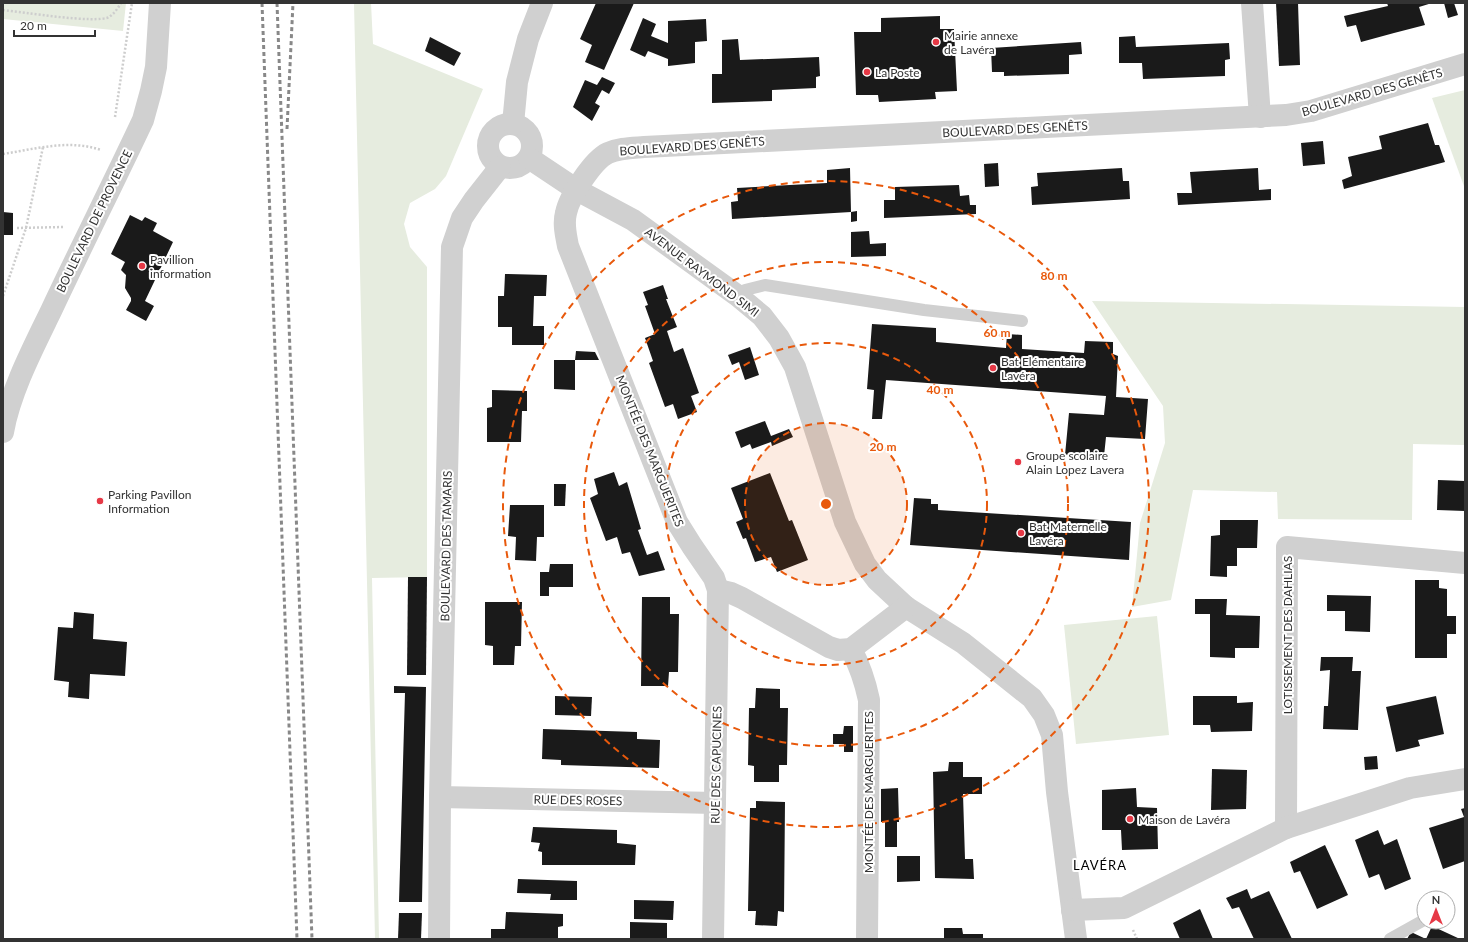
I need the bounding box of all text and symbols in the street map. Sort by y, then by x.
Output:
scale bar [14,12,95,38]
text: 20 m [20,18,47,33]
place label: Mairie annexe de Lavéra [944,28,1018,57]
marker: Mairie annexe de Lavéra [931,37,941,47]
place label: La Poste [875,65,920,80]
street label: BOULEVARD DES GENÊTS [1300,65,1444,119]
marker: La Poste [862,67,872,77]
street label: BOULEVARD DES GENÊTS [942,118,1088,140]
street label: BOULEVARD DES GENÊTS [619,133,765,159]
street label: BOULEVARD DE PROVENCE [53,147,135,295]
street label: AVENUE RAYMOND SIMI [642,224,762,320]
place label: Pavillion information [150,252,211,281]
marker: Pavillion information [137,261,147,271]
text: 80 m [1041,268,1067,283]
text: 60 m [984,325,1010,340]
place label: Bat Elémentaire Lavéra [1001,354,1084,383]
marker: Bat Elémentaire Lavéra [988,363,998,373]
street label: MONTÉE DES MARGUERITES [613,373,687,529]
text: 40 m [927,382,953,397]
text: 20 m [870,439,896,454]
place label: Groupe scolaire Alain Lopez Lavera [1026,448,1124,477]
marker: Groupe scolaire Alain Lopez Lavera [1013,457,1023,467]
street label: BOULEVARD DES TAMARIS [437,470,455,622]
place label: Parking Pavillon Information [108,487,191,516]
marker: Parking Pavillon Information [95,496,105,506]
centre of rings [819,497,833,511]
place label: Bat Maternelle Lavéra [1029,519,1107,548]
marker: Bat Maternelle Lavéra [1016,528,1026,538]
street label: LOTISSEMENT DES DAHLIAS [1280,556,1295,714]
street label: RUE DES CAPUCINES [707,706,725,824]
street label: MONTÉE DES MARGUERITES [861,711,876,873]
street label: RUE DES ROSES [533,792,623,808]
place label: Maison de Lavéra [1138,812,1230,827]
marker: Maison de Lavéra [1125,814,1135,824]
district label: LAVÉRA [1073,857,1127,873]
north arrow [1416,890,1456,930]
text: N [1432,893,1440,906]

